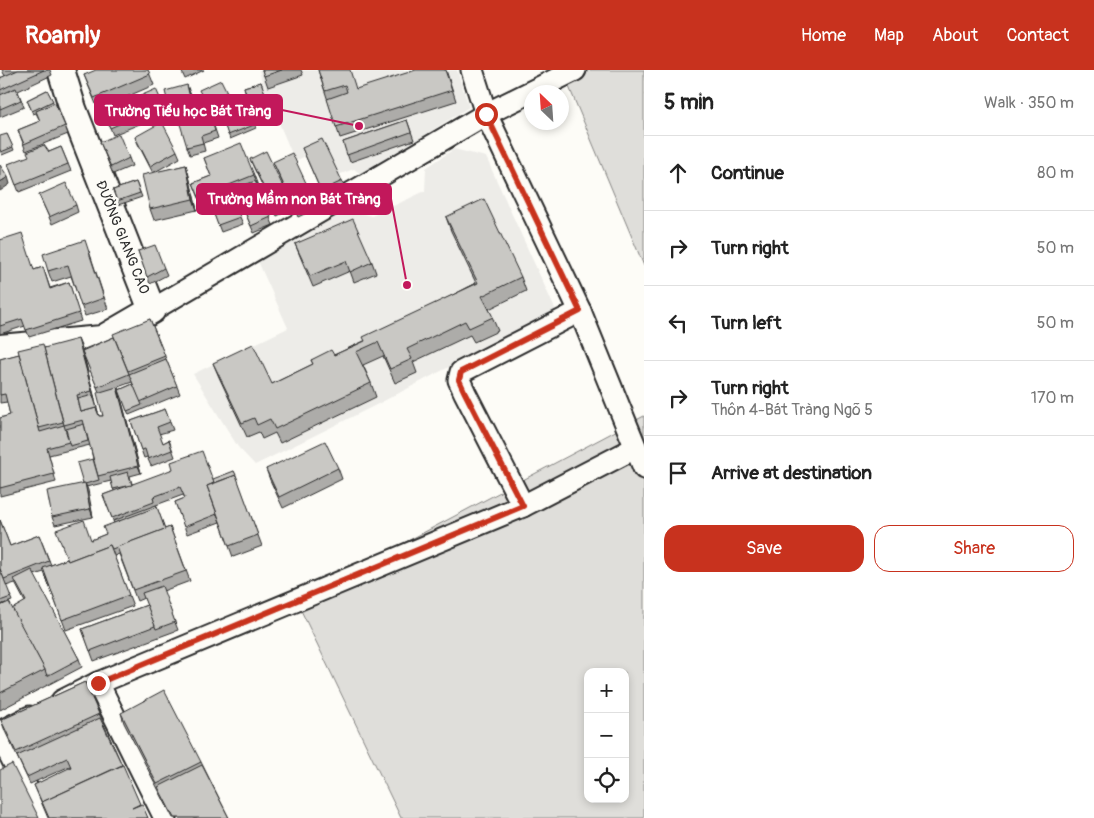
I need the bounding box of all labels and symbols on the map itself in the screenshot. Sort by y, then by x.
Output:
north arrow [524,85,569,130]
callout: Trường Tiểu học Bát Tràng [95,95,282,125]
text: Trường Tiểu học Bát Tràng [104,102,272,121]
route start [475,103,498,126]
street label: ĐƯỜNG GIANG CAO [92,178,154,297]
callout: Trường Mầm non Bát Tràng [197,184,391,214]
text: Trường Mầm non Bát Tràng [206,189,381,209]
route end [87,672,110,695]

